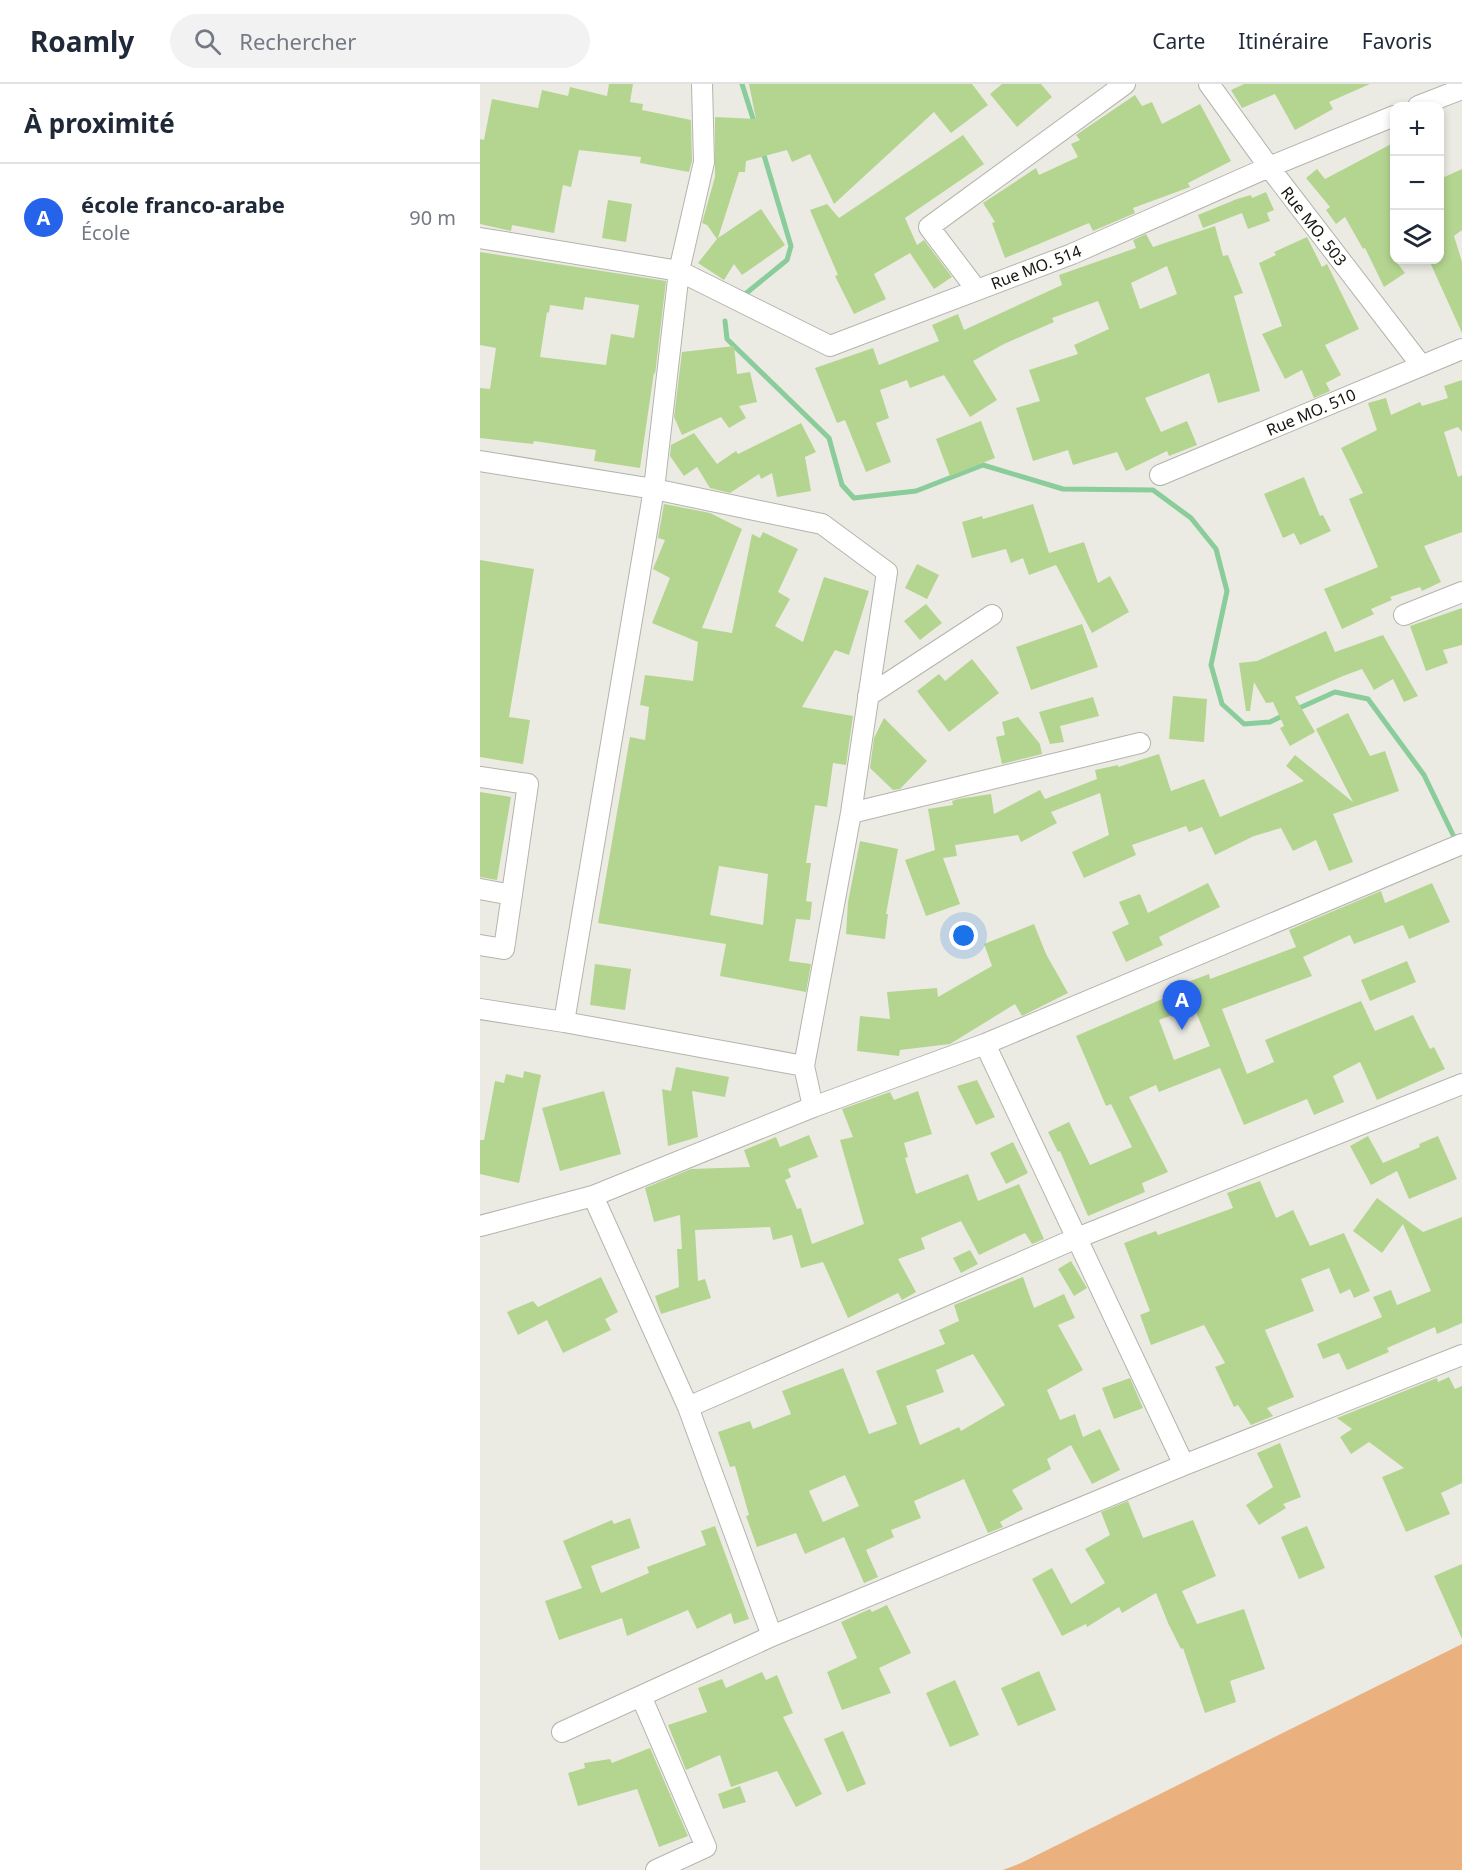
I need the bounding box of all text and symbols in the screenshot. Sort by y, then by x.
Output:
search box [170,14,590,68]
text: Roamly [30,22,134,60]
icon: search [191,25,224,58]
text: Rechercher [239,26,356,56]
text: Carte [1152,27,1205,55]
text: Itinéraire [1238,27,1329,55]
text: Favoris [1362,27,1432,55]
map controls [1390,102,1444,264]
button: + [1390,102,1444,156]
text: À proximité [24,105,175,141]
button: − [1390,156,1444,210]
street label: Rue MO. 503 [1276,182,1352,270]
text: école franco-arabe [81,189,285,219]
text: A [37,204,50,231]
text: 90 m [409,204,456,231]
button: layers [1390,210,1444,264]
text: École [81,219,130,246]
street label: Rue MO. 514 [988,240,1084,294]
street label: Rue MO. 510 [1263,383,1359,441]
your location [949,921,978,950]
pin: A [1162,980,1202,1030]

